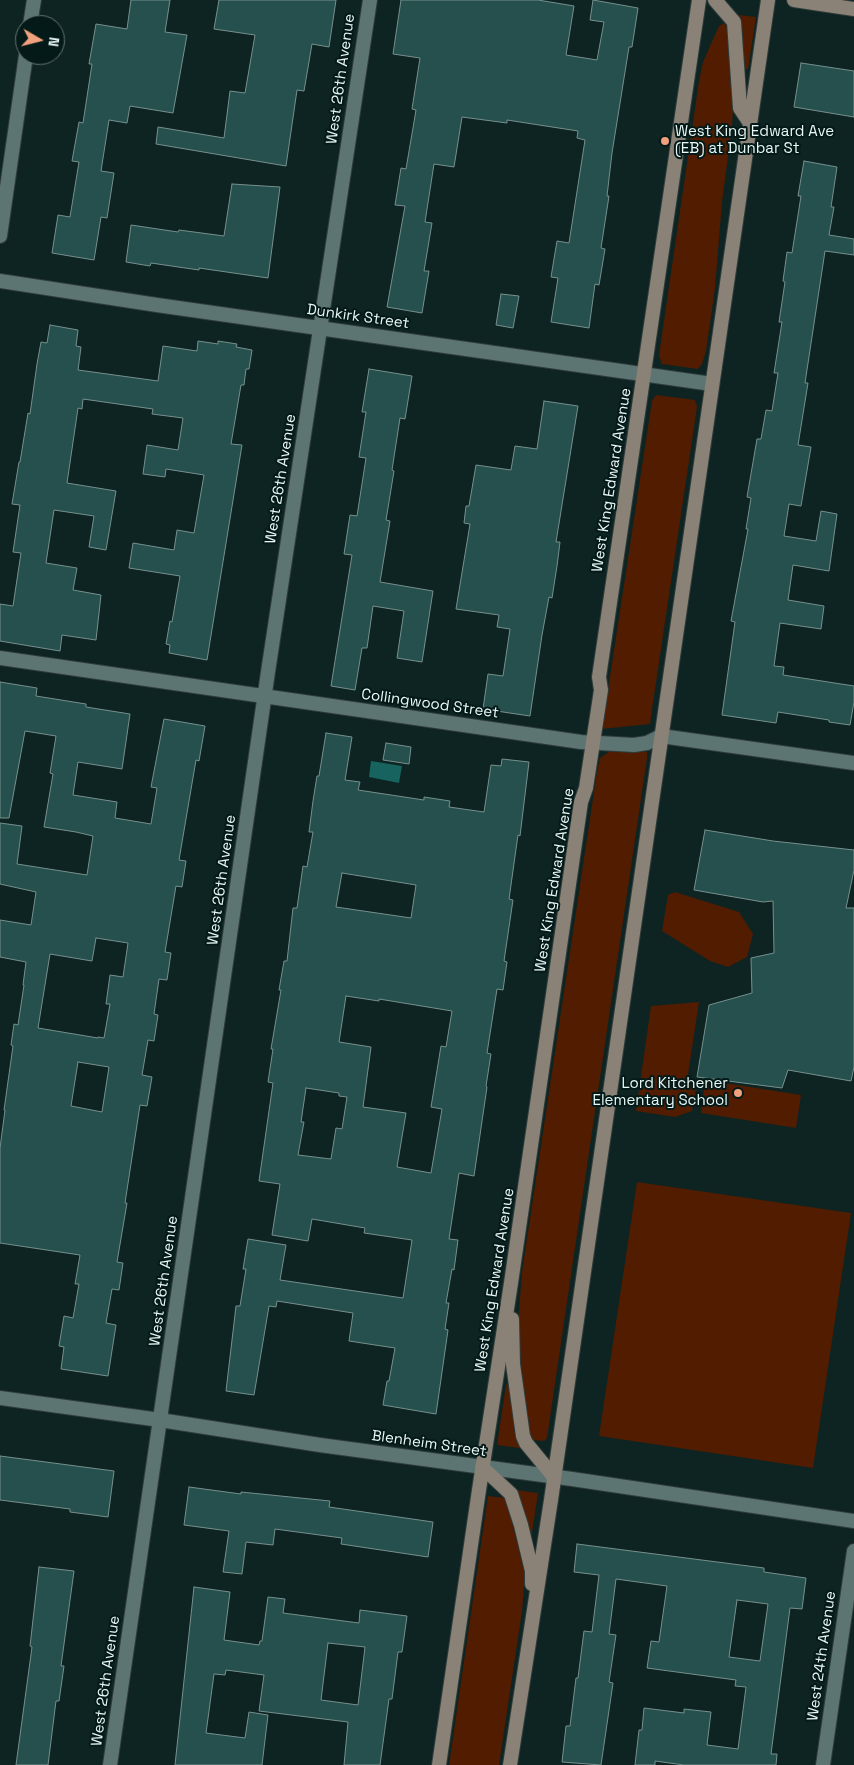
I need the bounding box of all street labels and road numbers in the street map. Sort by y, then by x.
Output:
street label: West 26th Avenue [323,13,359,145]
street label: Dunkirk Street [306,301,410,333]
street label: West King Edward Avenue [589,387,635,573]
street label: West 26th Avenue [262,413,300,545]
street label: Collingwood Street [360,685,500,723]
street label: West King Edward Avenue [532,787,578,973]
street label: West 26th Avenue [204,814,240,946]
street label: West King Edward Avenue [472,1187,518,1373]
street label: West 26th Avenue [146,1215,182,1347]
street label: Blenheim Street [370,1427,488,1461]
street label: West 24th Avenue [804,1590,840,1722]
street label: West 26th Avenue [88,1615,124,1747]

